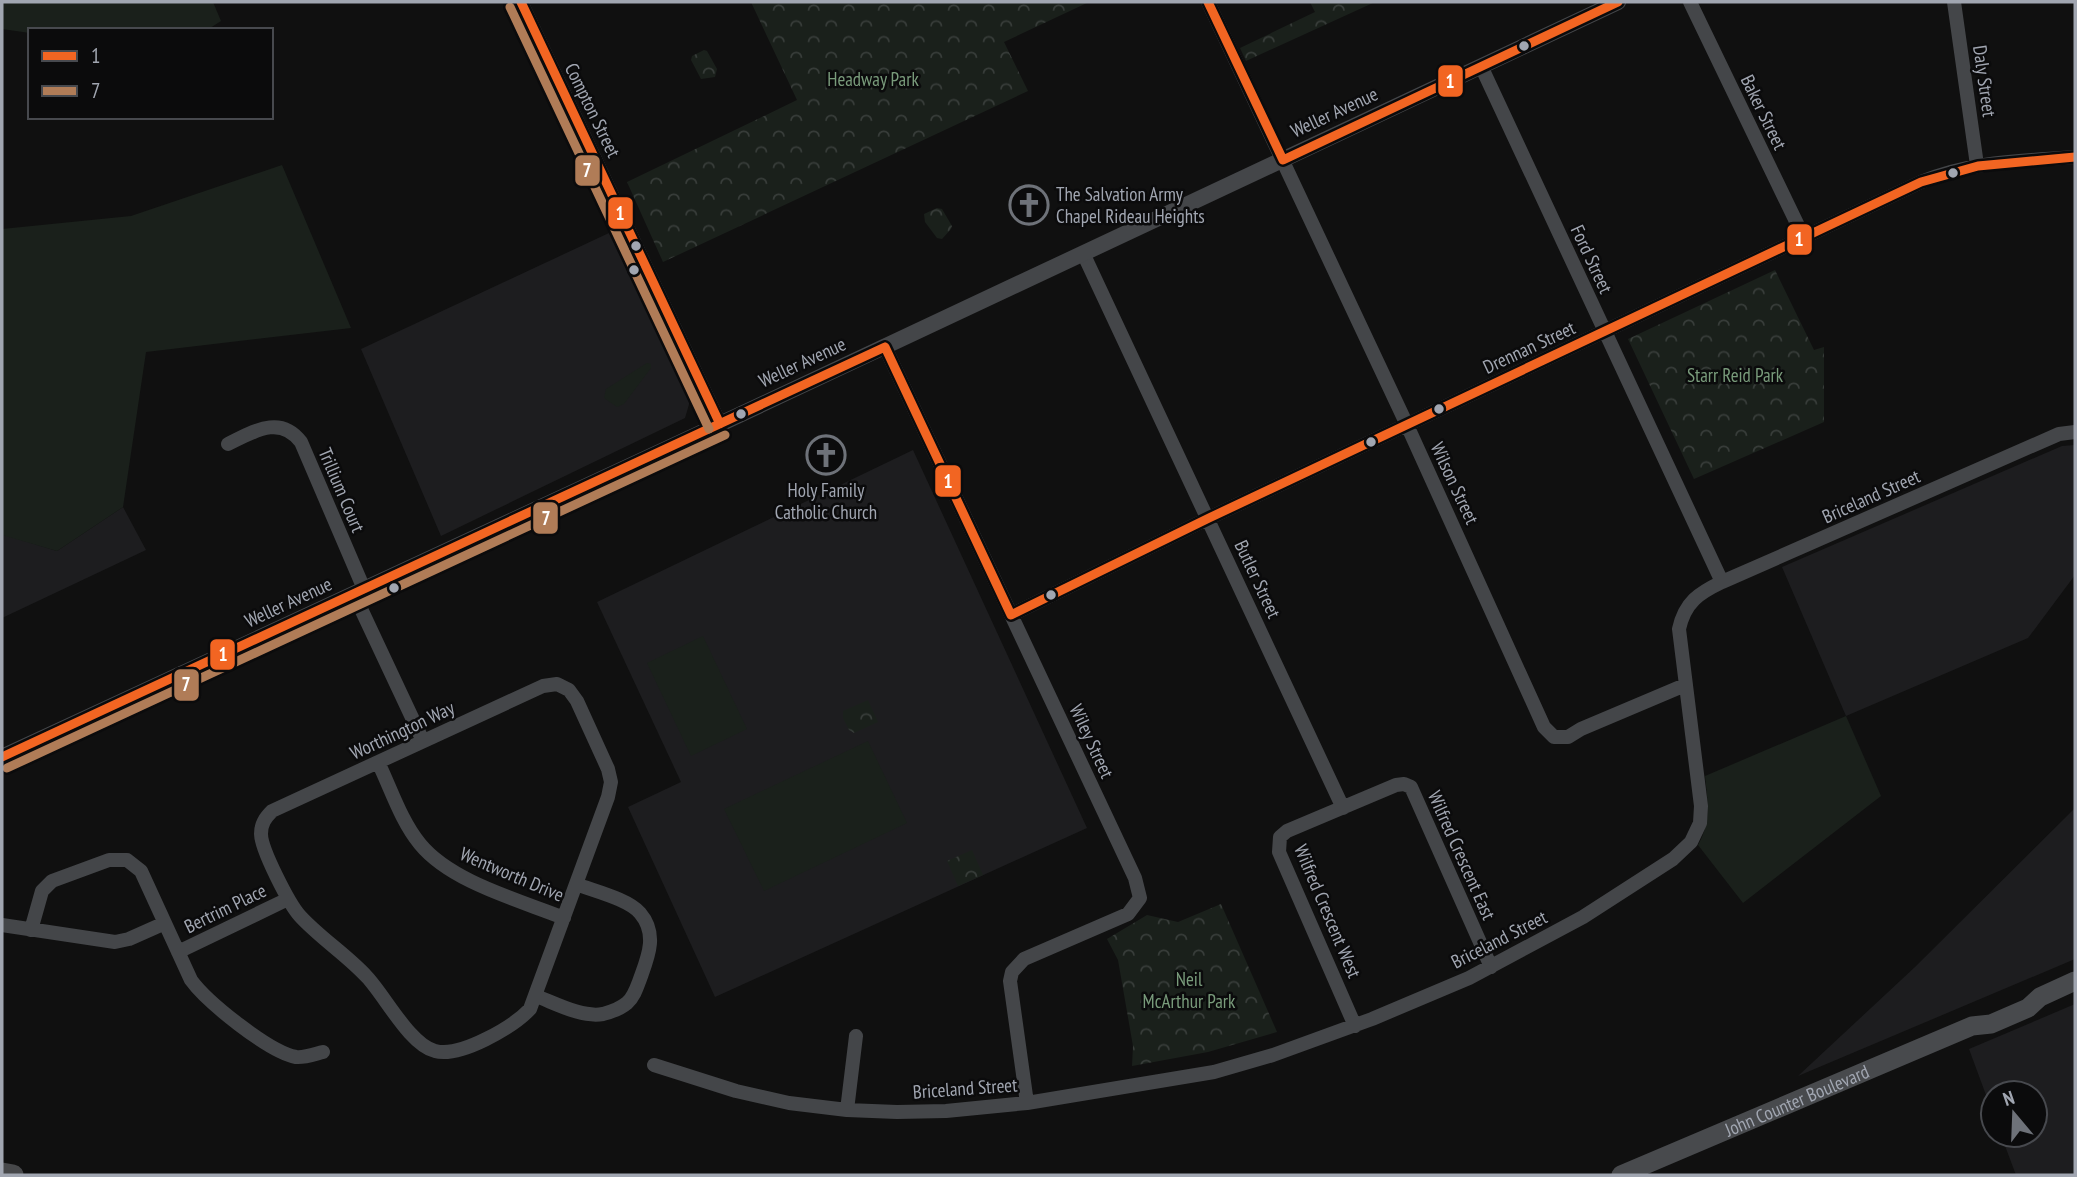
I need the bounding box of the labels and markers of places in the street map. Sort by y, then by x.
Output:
unlabelled marker [1517,39,1531,53]
unlabelled marker [1946,166,1960,180]
place label: The Salvation Army Chapel Rideau Heights [1056,182,1205,228]
church icon: The Salvation Army Chapel Rideau Heights [1008,184,1050,226]
unlabelled marker [629,239,643,253]
unlabelled marker [627,263,641,277]
unlabelled marker [1432,402,1446,416]
unlabelled marker [734,407,748,421]
church icon: Holy Family Catholic Church [805,434,847,476]
unlabelled marker [1364,435,1378,449]
place label: Holy Family Catholic Church [775,478,877,524]
unlabelled marker [387,581,401,595]
unlabelled marker [1044,588,1058,602]

